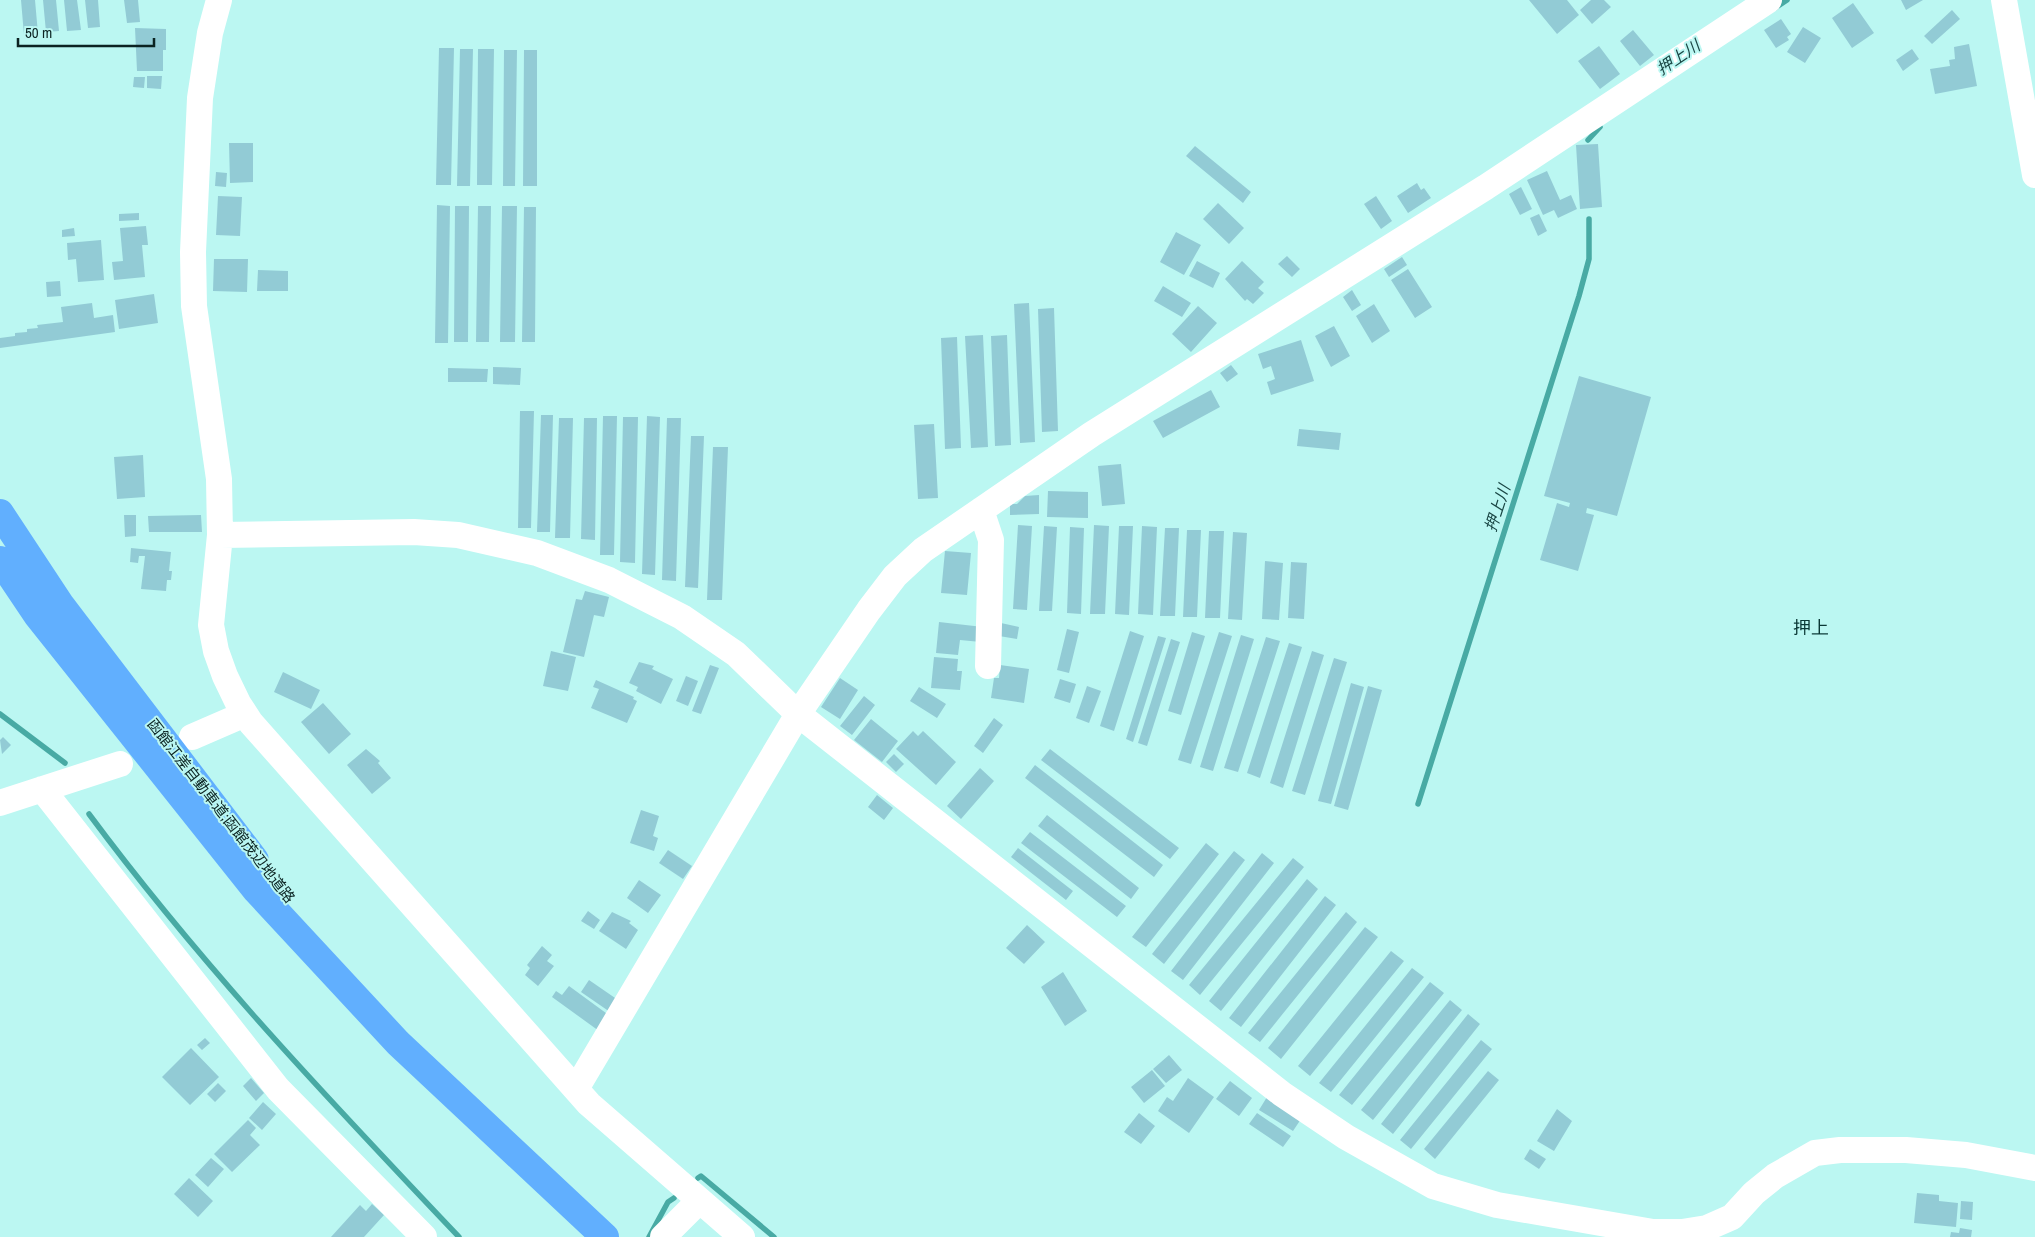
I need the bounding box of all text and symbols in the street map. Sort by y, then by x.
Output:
scale bar [18,15,154,47]
text: 50 m [25,22,52,43]
water label: 押上川 [1652,33,1706,80]
water label: 押上川 [1479,480,1515,534]
district label: 押上 [1793,615,1829,640]
street label: 函館江差自動車道;函館茂辺地道路 [143,714,300,907]

